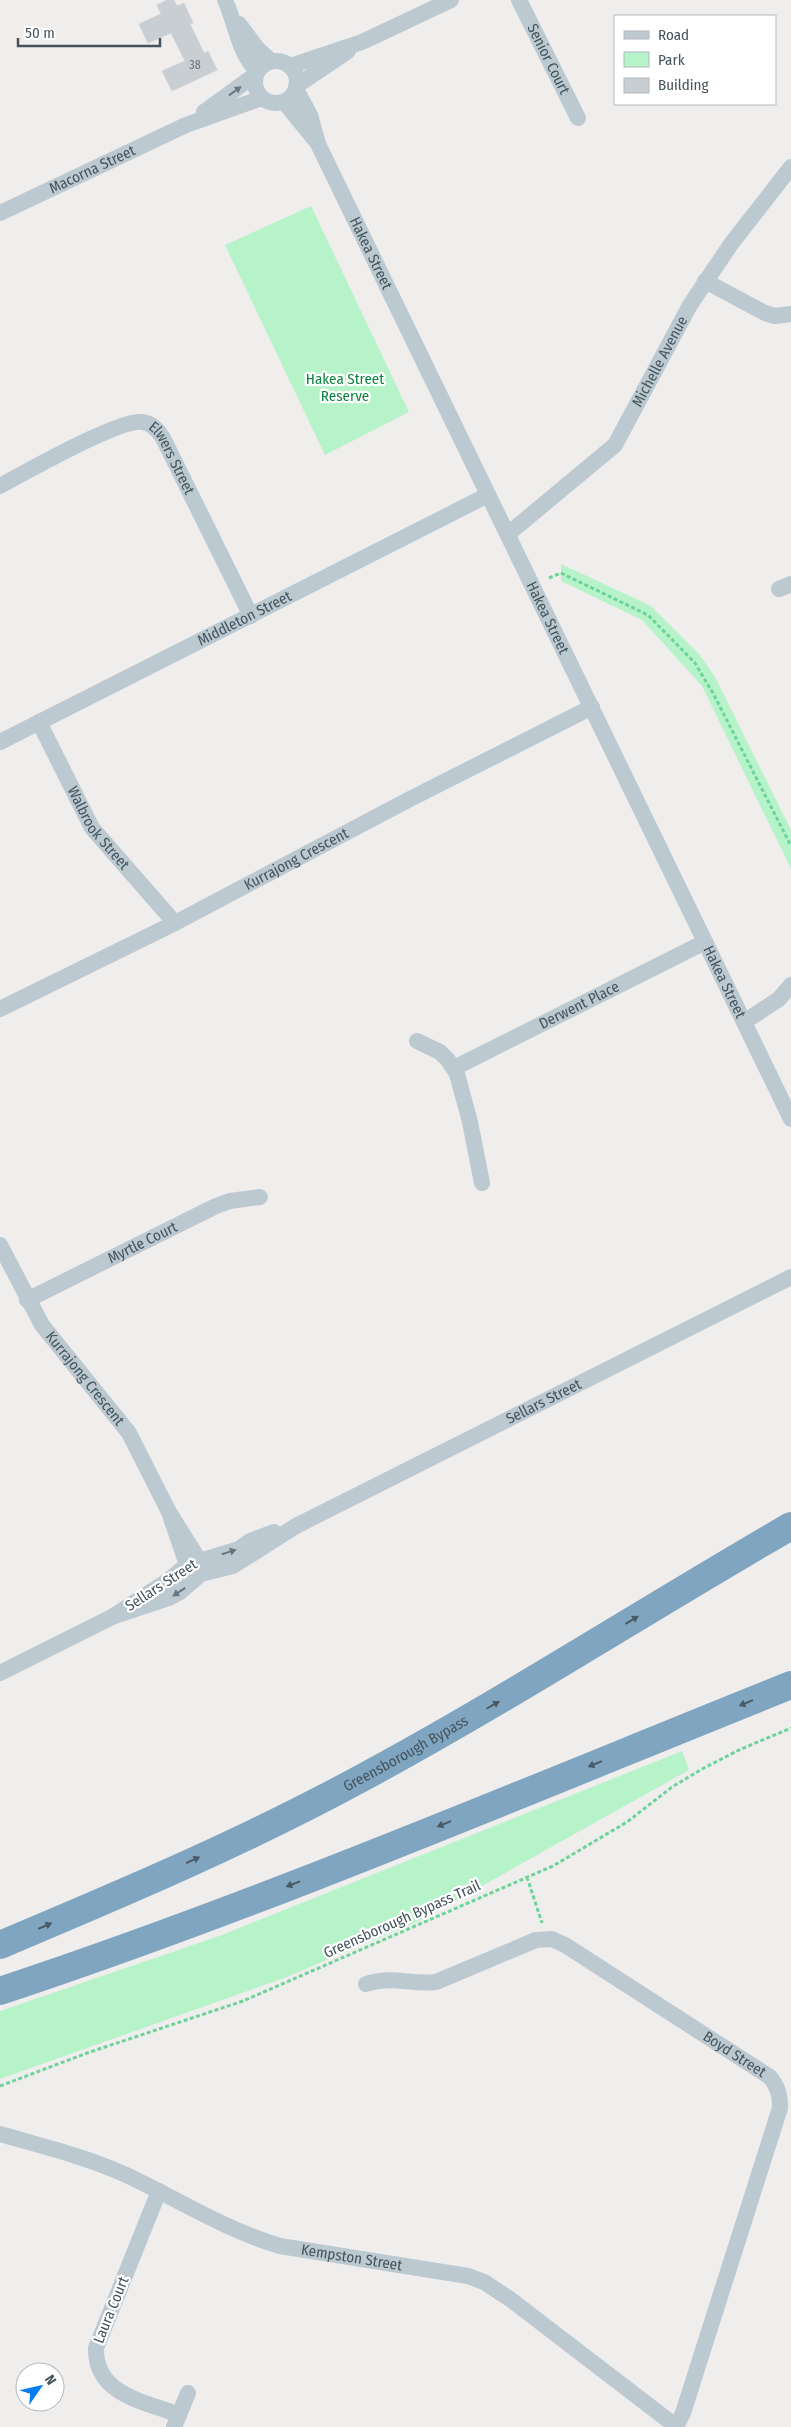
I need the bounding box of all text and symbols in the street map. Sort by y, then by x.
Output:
scale bar [18,15,160,47]
legend [614,15,776,105]
street label: Senior Court [523,21,574,97]
text: 50 m [25,24,55,42]
text: Road [658,26,689,44]
text: Park [658,51,685,69]
house number: 38 [189,58,201,72]
text: Building [658,76,709,94]
one-way arrow [228,86,242,96]
street label: Macorna Street [46,141,138,197]
street label: Hakea Street [346,214,396,293]
street label: Michelle Avenue [628,313,691,410]
park label: Hakea Street Reserve [306,370,384,405]
street label: Elwers Street [145,418,199,498]
street label: Hakea Street [523,578,573,657]
street label: Middleton Street [195,587,294,650]
street label: Walbrook Street [64,783,133,874]
street label: Kurrajong Crescent [241,824,352,894]
street label: Hakea Street [699,943,750,1021]
street label: Derwent Place [536,978,622,1033]
street label: Myrtle Court [105,1218,180,1267]
street label: Kurrajong Crescent [42,1328,128,1429]
street label: Sellars Street [503,1375,584,1428]
one-way arrow [222,1547,237,1555]
street label: Sellars Street [122,1555,200,1615]
one-way arrow [172,1587,185,1597]
one-way arrow [625,1616,638,1625]
one-way arrow [738,1699,753,1707]
one-way arrow [486,1700,499,1709]
street label: Greensborough Bypass [340,1711,471,1795]
one-way arrow [588,1760,602,1768]
one-way arrow [437,1821,451,1829]
one-way arrow [186,1855,200,1863]
street label: Greensborough Bypass Trail [321,1876,483,1962]
one-way arrow [286,1880,300,1888]
one-way arrow [38,1922,53,1930]
street label: Boyd Street [700,2027,769,2081]
street label: Kempston Street [300,2241,404,2274]
street label: Laura Court [89,2274,133,2346]
north arrow [15,2362,65,2412]
text: N [41,2372,60,2388]

